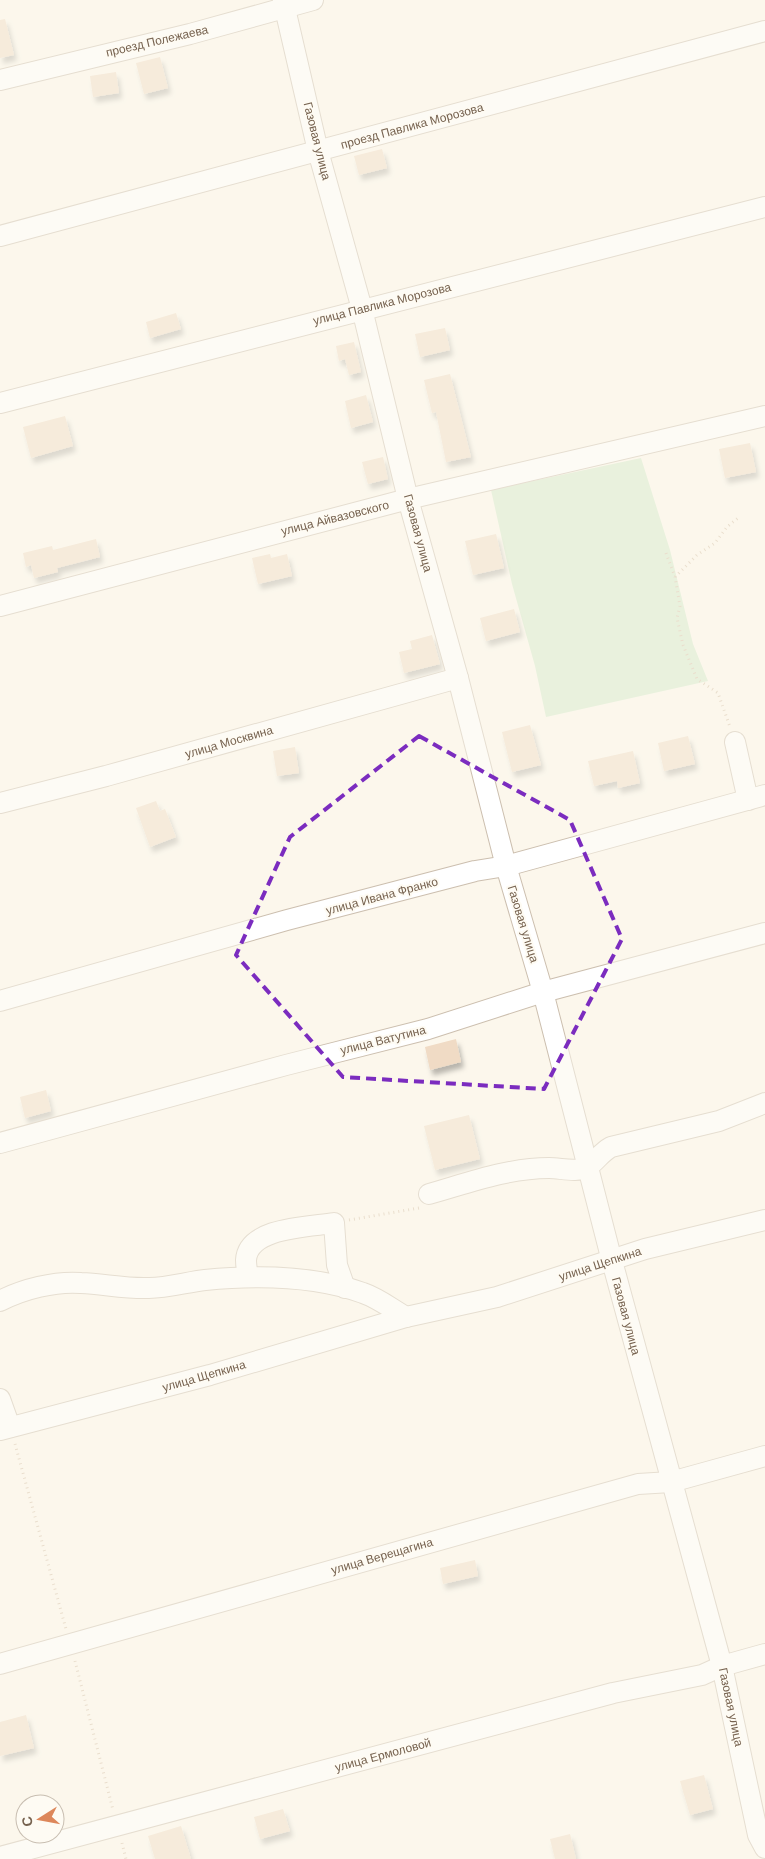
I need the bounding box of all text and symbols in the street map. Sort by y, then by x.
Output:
street label: проезд Полежаева [104,21,210,61]
street label: проезд Павлика Морозова [339,99,485,153]
street label: Газовая улица [300,100,335,182]
street label: улица Павлика Морозова [311,279,453,329]
street label: Газовая улица [400,492,436,574]
street label: улица Айвазовского [279,497,391,539]
street label: улица Москвина [183,722,275,762]
street label: улица Ивана Франко [324,873,440,919]
street label: Газовая улица [504,883,542,965]
street label: улица Ватутина [339,1022,428,1058]
street label: улица Щепкина [557,1243,644,1285]
street label: Газовая улица [608,1275,644,1357]
street label: улица Щепкина [161,1356,248,1396]
street label: улица Верещагина [329,1534,435,1578]
street label: Газовая улица [715,1666,747,1748]
street label: улица Ермоловой [333,1734,433,1776]
north arrow [15,1794,65,1844]
text: С [17,1815,37,1828]

